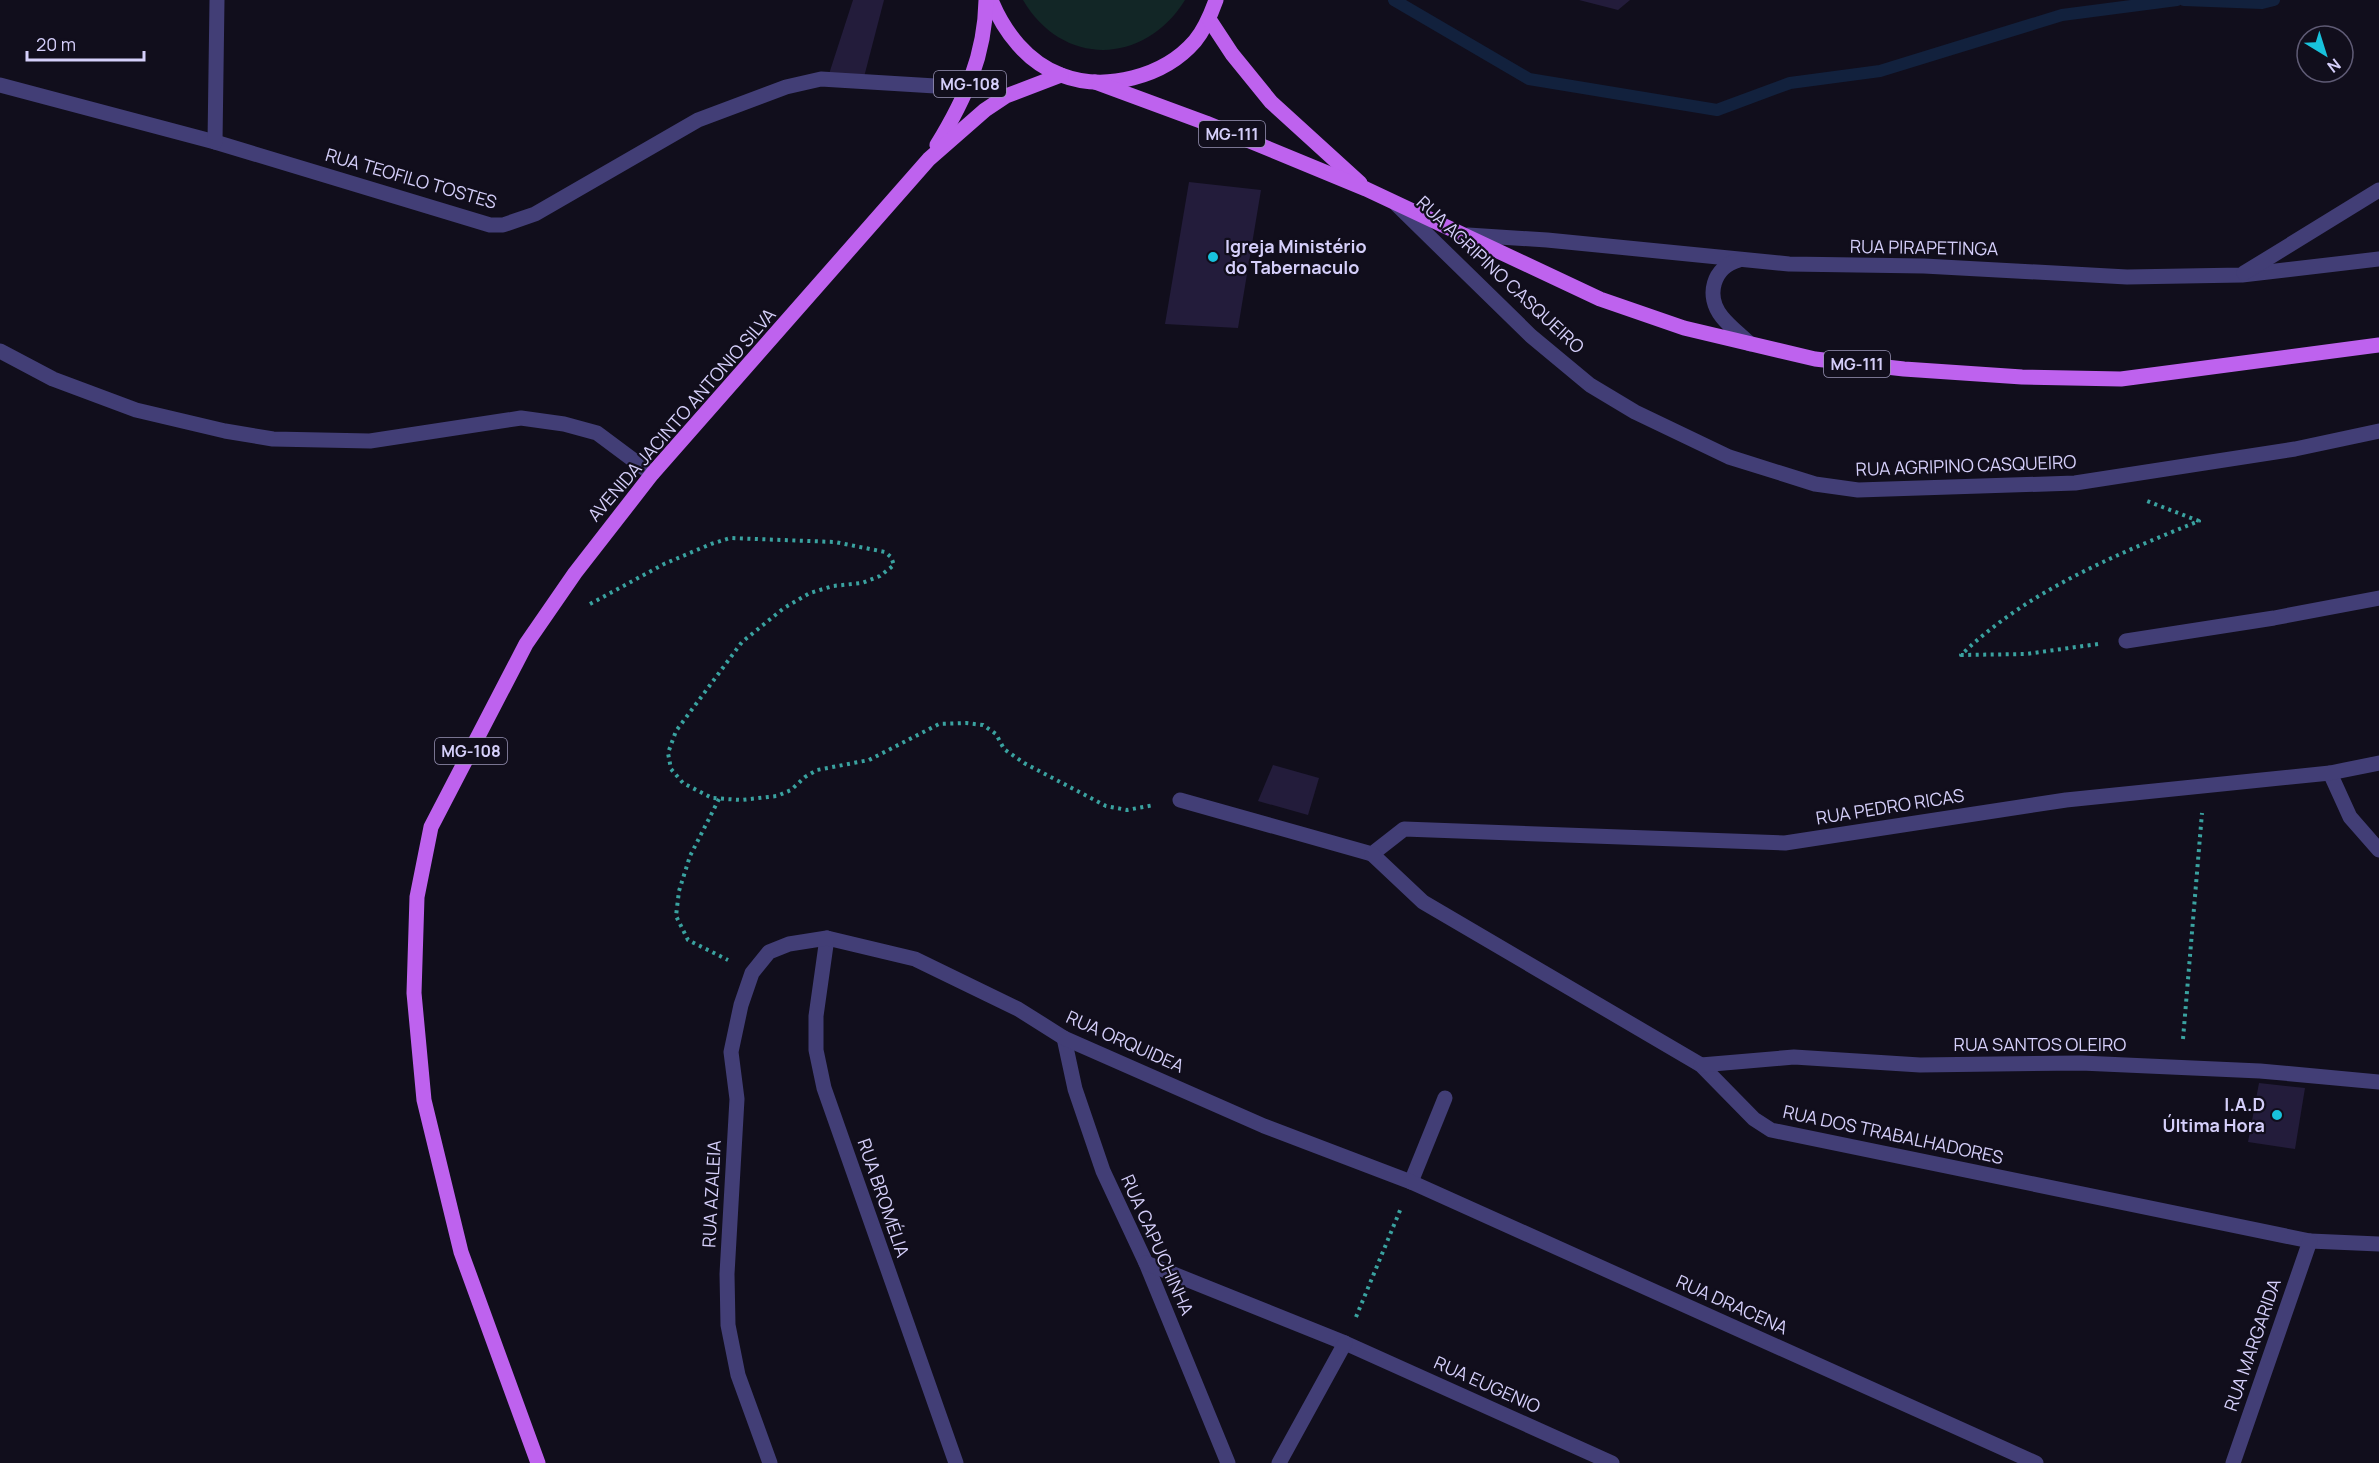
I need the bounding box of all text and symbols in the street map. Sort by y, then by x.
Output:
scale bar [27,24,144,62]
north arrow [2295,24,2355,84]
text: 20 m [36,32,76,56]
text: N [2323,54,2346,78]
road number: MG-108 [934,71,1006,97]
road number: MG-111 [1199,121,1265,147]
street label: RUA TEOFILO TOSTES [323,142,500,214]
street label: RUA AGRIPINO CASQUEIRO [1412,190,1590,358]
place label: Igreja Ministério do Tabernaculo [1225,234,1367,279]
street label: RUA PIRAPETINGA [1850,234,1999,260]
marker: Igreja Ministério do Tabernaculo [1206,250,1220,264]
street label: AVENIDA JACINTO ANTONIO SILVA [582,302,781,526]
road number: MG-111 [1824,351,1890,377]
street label: RUA AGRIPINO CASQUEIRO [1855,449,2077,481]
road number: MG-108 [435,738,507,764]
street label: RUA PEDRO RICAS [1814,782,1966,830]
street label: RUA ORQUIDEA [1063,1004,1189,1078]
street label: RUA SANTOS OLEIRO [1954,1032,2126,1056]
place label: I.A.D Última Hora [2163,1092,2265,1137]
street label: RUA DOS TRABALHADORES [1781,1099,2005,1169]
marker: I.A.D Última Hora [2270,1108,2284,1122]
street label: RUA BROMÉLIA [852,1135,916,1261]
street label: RUA AZALEIA [696,1139,726,1248]
street label: RUA CAPUCHINHA [1116,1171,1200,1319]
street label: RUA DRACENA [1673,1269,1793,1340]
street label: RUA MARGARIDA [2218,1275,2286,1414]
street label: RUA EUGENIO [1431,1350,1544,1418]

